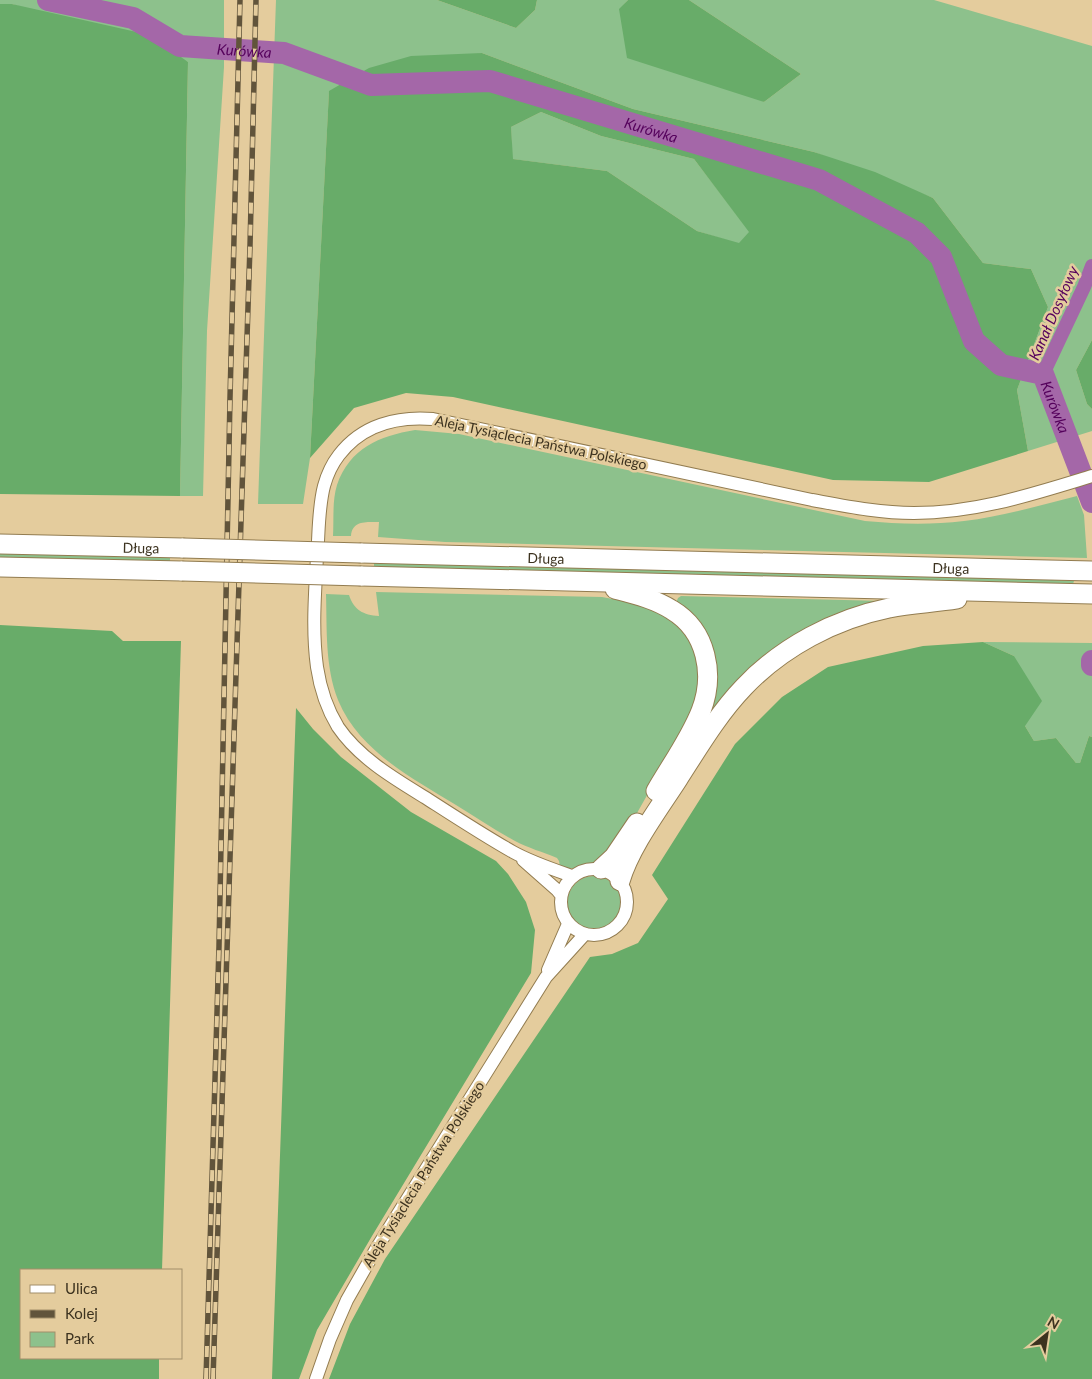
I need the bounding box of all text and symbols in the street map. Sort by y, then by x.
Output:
water label: Kurówka [216,40,272,61]
water label: Kurówka [622,113,680,146]
water label: Kanał Dosyłowy [1024,262,1082,363]
water label: Kurówka [1037,378,1074,436]
street label: Aleja Tysiąclecia Państwa Polskiego [434,411,648,473]
street label: Długa [122,538,160,556]
street label: Długa [527,549,565,567]
street label: Długa [932,559,970,576]
street label: Aleja Tysiąclecia Państwa Polskiego [359,1078,487,1270]
legend [20,1269,182,1359]
text: Ulica [65,1279,98,1297]
text: Kolej [65,1304,98,1322]
north arrow [1022,1309,1072,1359]
text: N [1045,1312,1063,1332]
text: Park [65,1329,95,1347]

